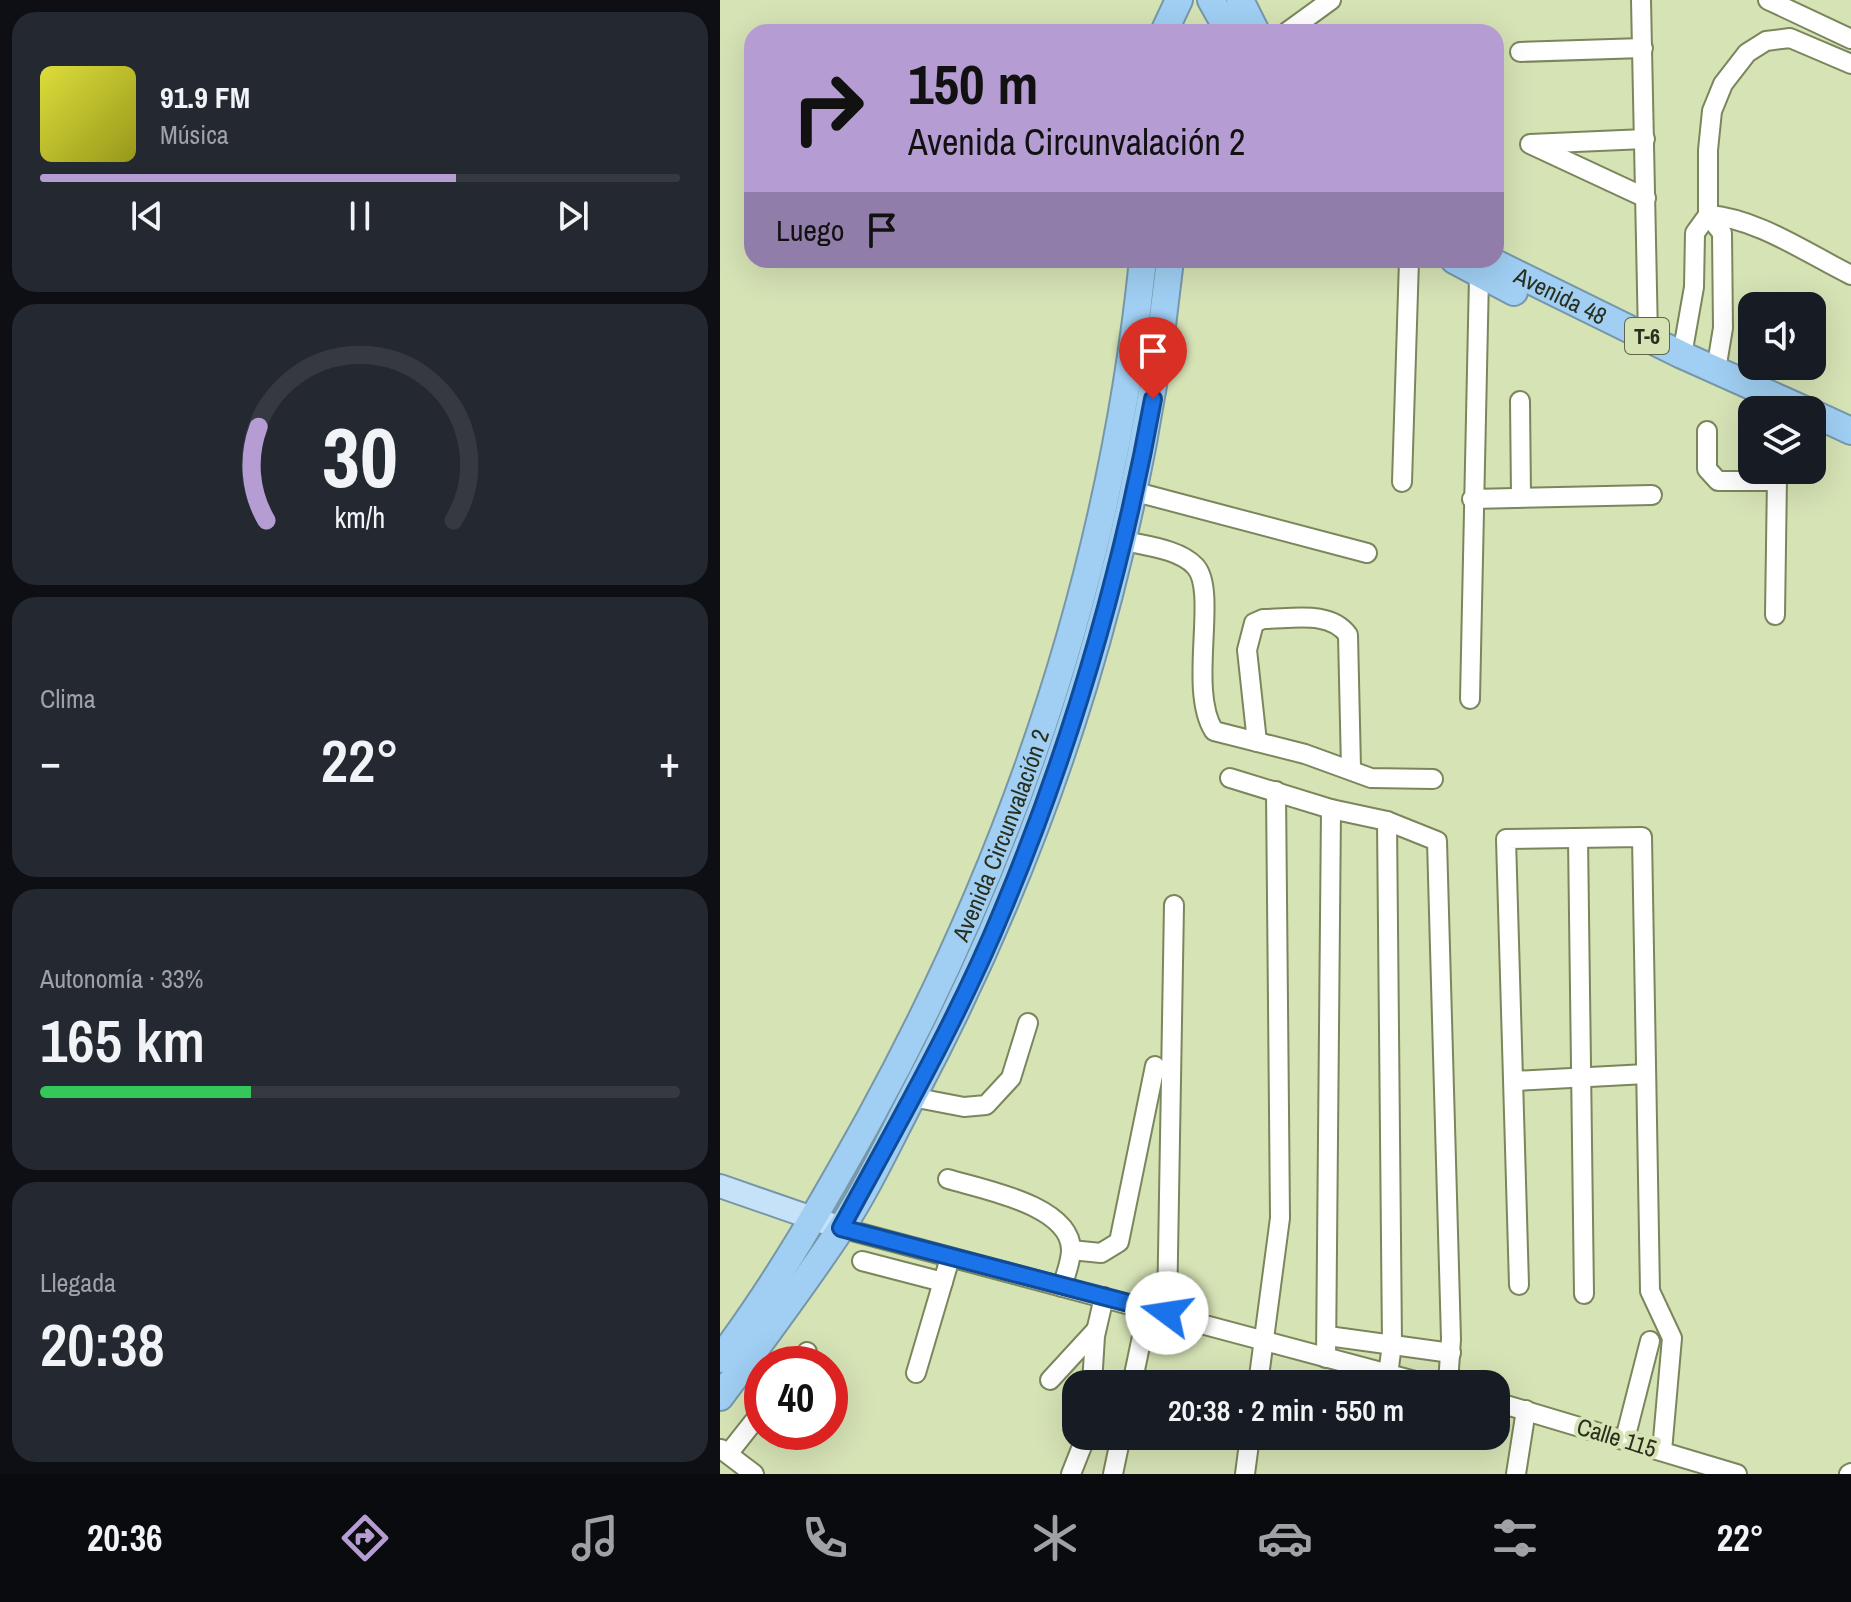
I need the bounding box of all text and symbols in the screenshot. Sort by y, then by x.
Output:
text: 150 m [908,46,1038,121]
icon: right [776,56,880,160]
text: 91.9 FM [160,77,250,117]
text: Música [160,117,229,152]
text: Avenida Circunvalación 2 [908,118,1246,166]
icon: previous [125,194,169,238]
icon: pause [338,194,382,238]
icon: next [551,194,595,238]
icon: arrive [860,208,904,252]
text: Luego [776,210,844,250]
street label: Avenida 48 [1508,259,1612,332]
map controls [1738,292,1826,484]
button: sound [1738,292,1826,380]
pin [1119,317,1187,399]
road number: T-6 [1625,318,1669,354]
icon: arrive [1131,329,1175,373]
button: layers [1738,396,1826,484]
text: 30 [322,400,398,512]
text: km/h [335,498,385,537]
text: Clima [40,681,96,716]
text: 22° [321,720,399,801]
street label: Avenida Circunvalación 2 [944,725,1056,947]
text: − [40,731,61,791]
text: + [659,731,680,791]
text: Autonomía · 33% [40,961,204,996]
text: 165 km [40,1000,205,1081]
text: Llegada [40,1265,116,1300]
position arrow [1125,1271,1209,1355]
text: 20:38 [40,1304,165,1385]
speed limit sign: 40 [744,1346,848,1450]
text: 20:38 · 2 min · 550 m [1168,1390,1404,1430]
street label: Calle 115 [1573,1410,1661,1464]
icon: directions [337,1510,393,1566]
icon: music [567,1510,623,1566]
icon: phone [797,1510,853,1566]
icon: climate [1027,1510,1083,1566]
icon: car [1257,1510,1313,1566]
icon: filters [1487,1510,1543,1566]
text: 20:36 [87,1514,163,1562]
text: 22° [1717,1514,1764,1562]

